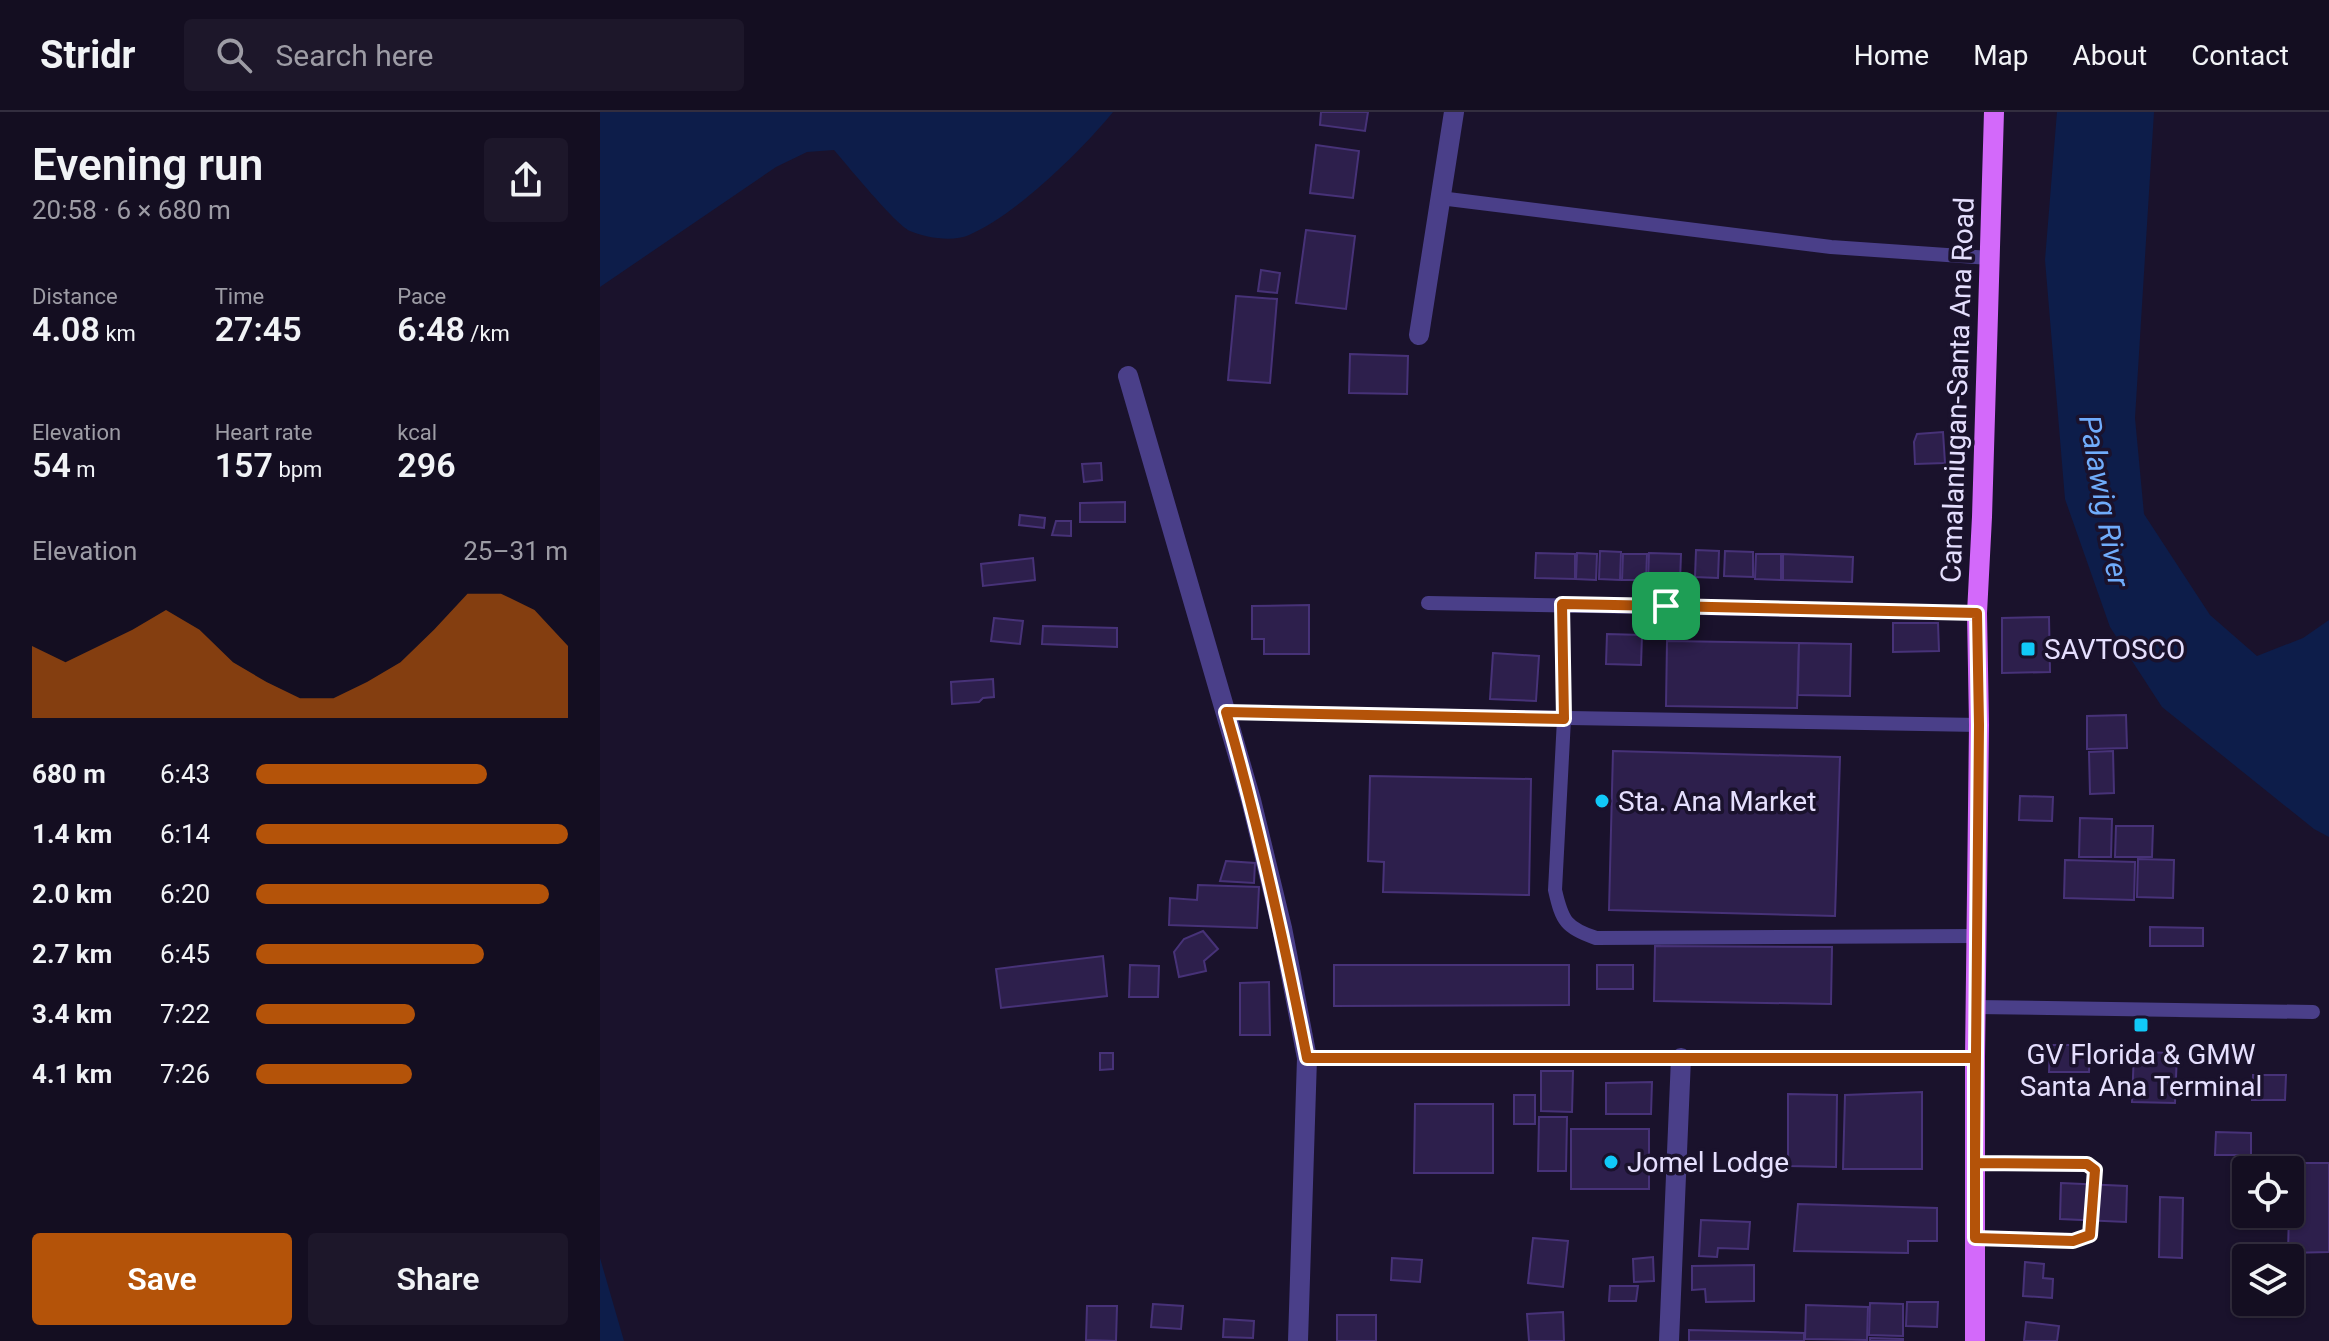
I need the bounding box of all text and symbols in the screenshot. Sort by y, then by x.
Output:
search box [184,19,744,91]
text: Stridr [40,33,136,77]
icon: search [212,33,256,77]
text: Search here [276,38,433,73]
text: Home [1854,39,1929,72]
text: Map [1973,39,2029,72]
text: About [2073,39,2147,72]
text: Contact [2191,39,2289,72]
button: share [484,138,568,222]
text: Evening run [32,139,263,191]
text: 20:58 · 6 × 680 m [32,195,231,225]
street label: Camalaniugan-Santa Ana Road [1934,197,1981,583]
text: Distance [32,284,118,309]
text: Time [215,284,264,309]
text: Pace [397,284,446,309]
text: 4.08 [32,309,100,349]
text: 27:45 [215,309,302,349]
text: 6:48 [397,309,465,349]
text: km [100,321,136,346]
text: /km [465,321,510,346]
water label: Palawig River [2072,412,2137,591]
text: Elevation [32,420,121,445]
text: Heart rate [215,420,313,445]
text: kcal [397,420,437,445]
text: 54 [32,445,71,485]
text: 157 [215,445,273,485]
text: 296 [397,445,456,485]
text: m [71,457,96,482]
text: bpm [273,457,322,482]
text: Elevation [32,536,137,566]
text: 25–31 m [463,536,568,566]
pin [1632,572,1700,640]
icon: arrive [1644,584,1688,628]
place label: SAVTOSCO [2044,633,2185,666]
marker: SAVTOSCO [2019,640,2037,658]
text: 680 m [32,759,106,789]
text: 6:43 [160,759,210,789]
place label: Sta. Ana Market [1618,785,1816,818]
marker: Sta. Ana Market [1593,792,1611,810]
text: 1.4 km [32,819,112,849]
text: 6:14 [160,819,210,849]
text: 2.0 km [32,879,112,909]
text: 6:20 [160,879,210,909]
text: 2.7 km [32,939,112,969]
text: 6:45 [160,939,210,969]
text: 3.4 km [32,999,112,1029]
text: 7:22 [160,999,210,1029]
marker: GV Florida & GMW Santa Ana Terminal [2132,1016,2150,1034]
place label: GV Florida & GMW Santa Ana Terminal [2020,1038,2262,1103]
text: 4.1 km [32,1059,112,1089]
text: 7:26 [160,1059,210,1089]
place label: Jomel Lodge [1627,1146,1789,1179]
marker: Jomel Lodge [1602,1153,1620,1171]
map controls [2232,1156,2304,1316]
button: locate [2232,1156,2304,1228]
button: Save [32,1233,292,1325]
button: Share [308,1233,568,1325]
button: layers [2232,1244,2304,1316]

